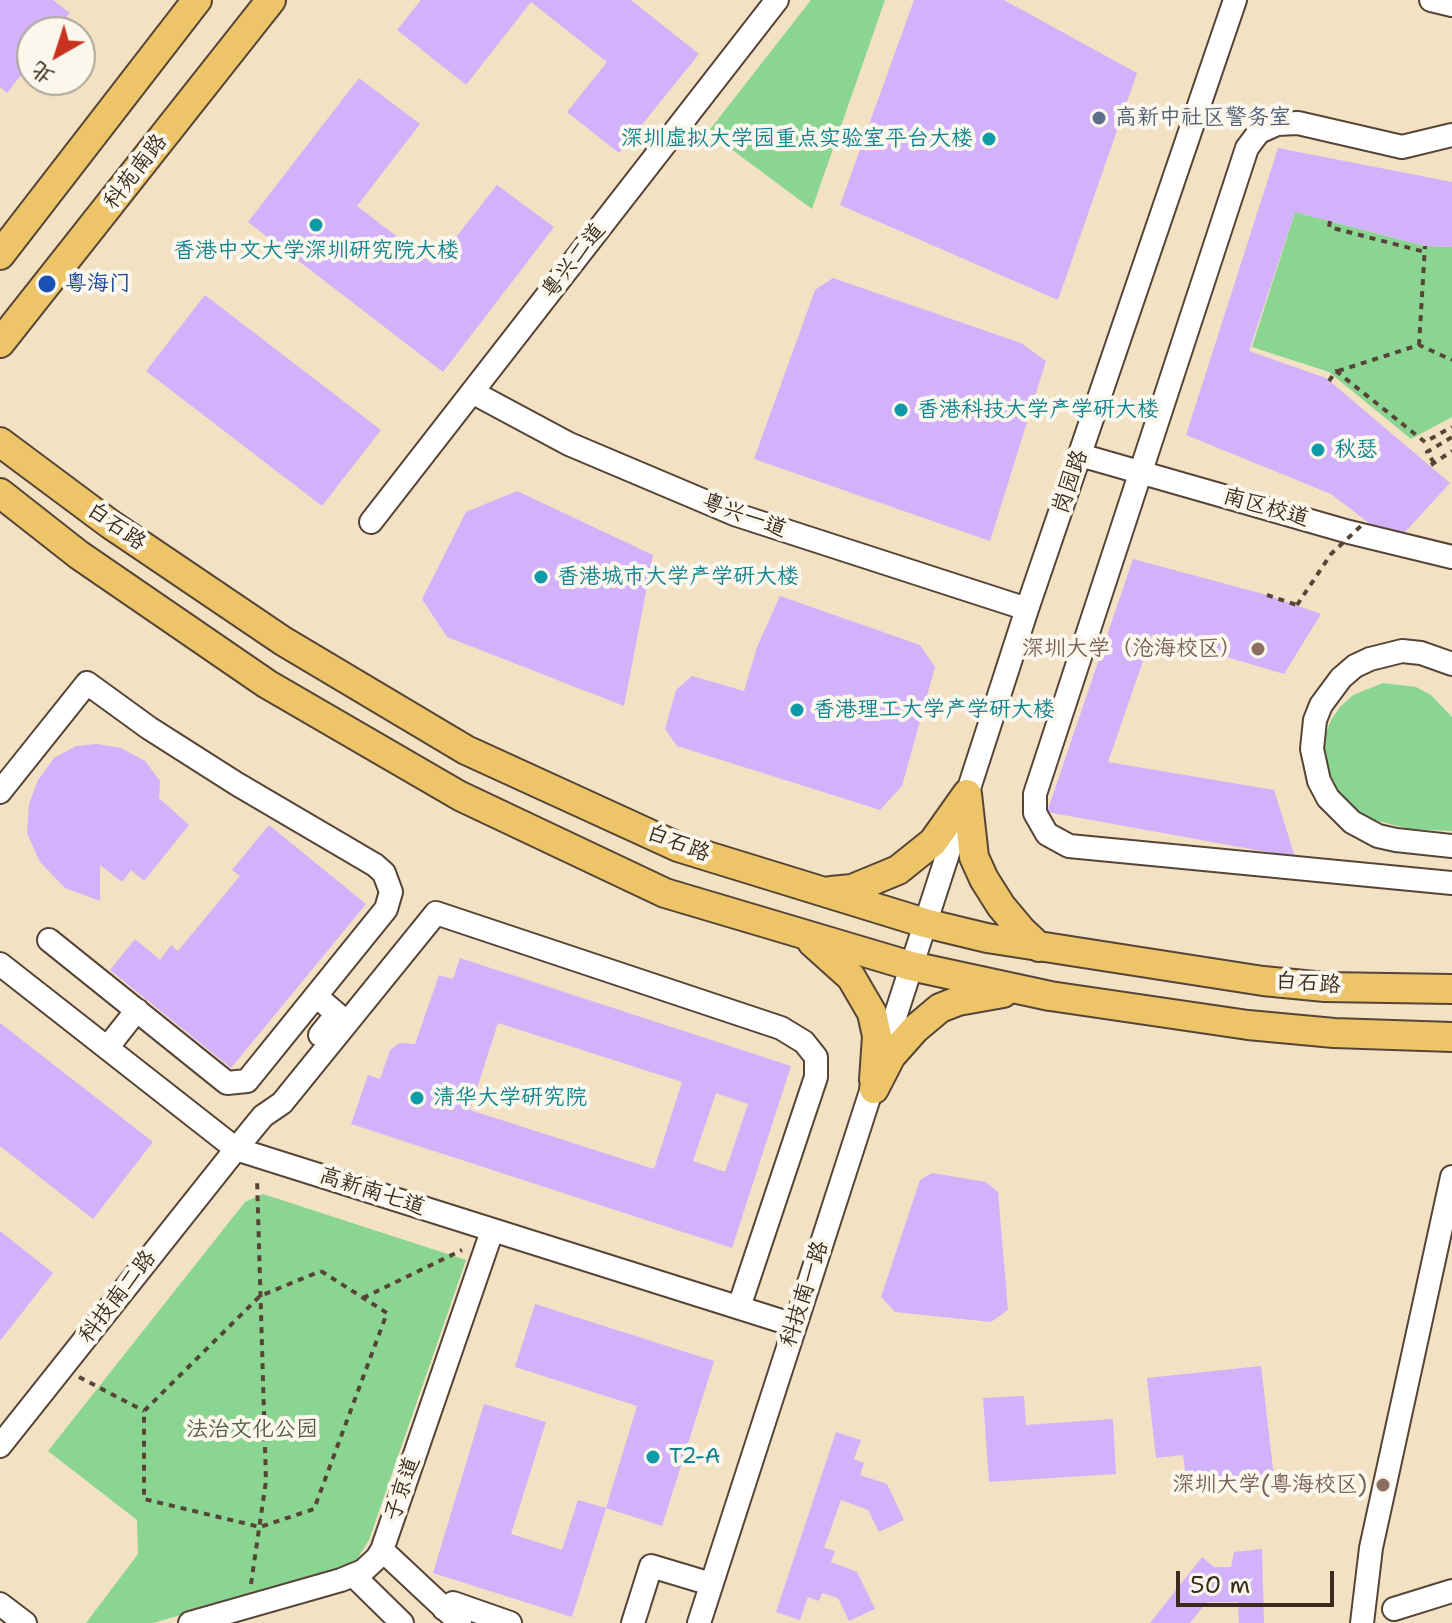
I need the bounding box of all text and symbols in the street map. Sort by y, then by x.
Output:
north arrow [16,16,96,96]
text: 北 [24,55,60,92]
place label: 高新中社区警务室 [1115,105,1291,131]
marker: 高新中社区警务室 [1090,109,1108,127]
place label: 深圳虚拟大学园重点实验室平台大楼 [621,126,973,152]
street label: 科苑南路 [99,129,173,215]
marker: 深圳虚拟大学园重点实验室平台大楼 [980,130,998,148]
marker: 香港中文大学深圳研究院大楼 [307,216,325,234]
street label: 粤兴二道 [537,218,611,304]
place label: 香港中文大学深圳研究院大楼 [173,238,459,264]
place label: 粤海门 [65,271,131,297]
marker: 粤海门 [36,273,58,295]
place label: 香港科技大学产学研大楼 [917,397,1159,423]
marker: 香港科技大学产学研大楼 [892,401,910,419]
place label: 秋瑟 [1334,437,1378,463]
marker: 秋瑟 [1309,441,1327,459]
street label: 岗园路 [1048,447,1094,517]
street label: 南区校道 [1220,483,1312,533]
street label: 粤兴一道 [698,489,790,543]
street label: 白石路 [81,497,151,557]
place label: 香港城市大学产学研大楼 [557,564,799,590]
marker: 香港城市大学产学研大楼 [532,568,550,586]
place label: 深圳大学（沧海校区） [1022,636,1242,662]
marker: 深圳大学（沧海校区） [1249,640,1267,658]
place label: 香港理工大学产学研大楼 [813,697,1055,723]
marker: 香港理工大学产学研大楼 [788,701,806,719]
street label: 白石路 [642,820,714,868]
street label: 白石路 [1274,969,1342,999]
place label: 清华大学研究院 [433,1085,587,1111]
marker: 清华大学研究院 [408,1089,426,1107]
street label: 高新南七道 [316,1162,428,1222]
street label: 科技南一路 [775,1238,835,1350]
street label: 科技南二路 [74,1246,162,1348]
park label: 法治文化公园 [186,1417,318,1443]
place label: T2-A [669,1444,720,1470]
marker: T2-A [644,1448,662,1466]
street label: 子京道 [380,1454,426,1524]
place label: 深圳大学(粤海校区) [1172,1472,1367,1498]
marker: 深圳大学(粤海校区) [1374,1476,1392,1494]
scale bar [1180,1555,1338,1605]
text: 50 m [1190,1569,1250,1601]

